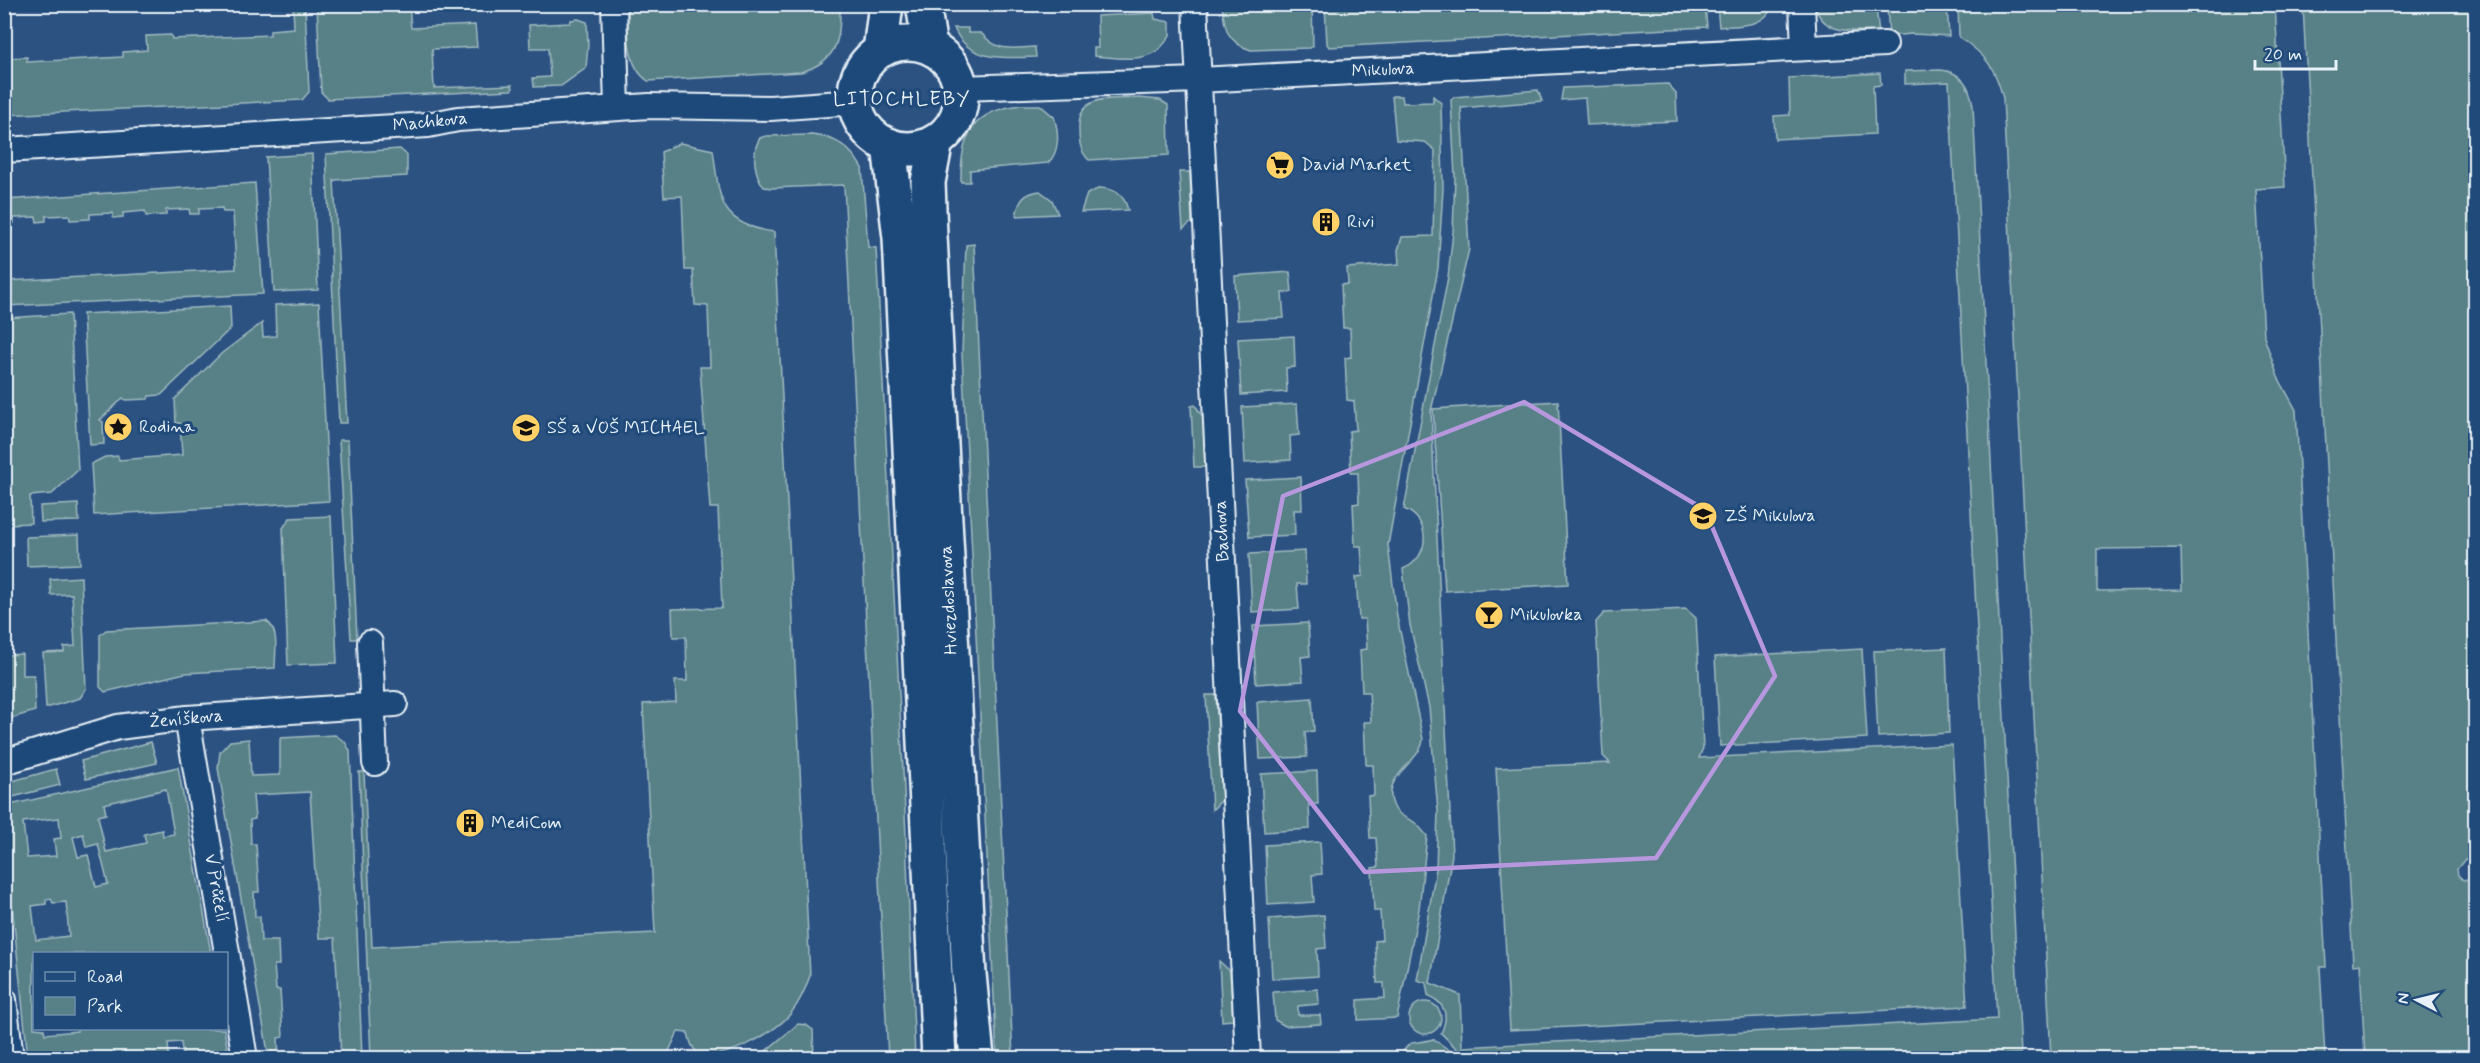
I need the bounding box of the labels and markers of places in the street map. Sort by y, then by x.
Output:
supermarket icon: David Market [1264,149,1296,181]
place label: David Market [1301,153,1412,177]
building icon: Rivi [1310,206,1342,238]
place label: Rivi [1347,210,1375,234]
place icon: Rodina [102,411,134,443]
school or university icon: SŠ a VOŠ MICHAEL [510,412,542,444]
place label: Rodina [139,415,195,439]
place label: SŠ a VOŠ MICHAEL [547,416,705,440]
school or university icon: ZŠ Mikulova [1687,500,1719,532]
place label: ZŠ Mikulova [1724,504,1816,528]
bar icon: Mikulovka [1473,599,1505,631]
place label: Mikulovka [1510,603,1582,627]
building icon: MediCom [454,807,486,839]
place label: MediCom [491,811,562,835]

